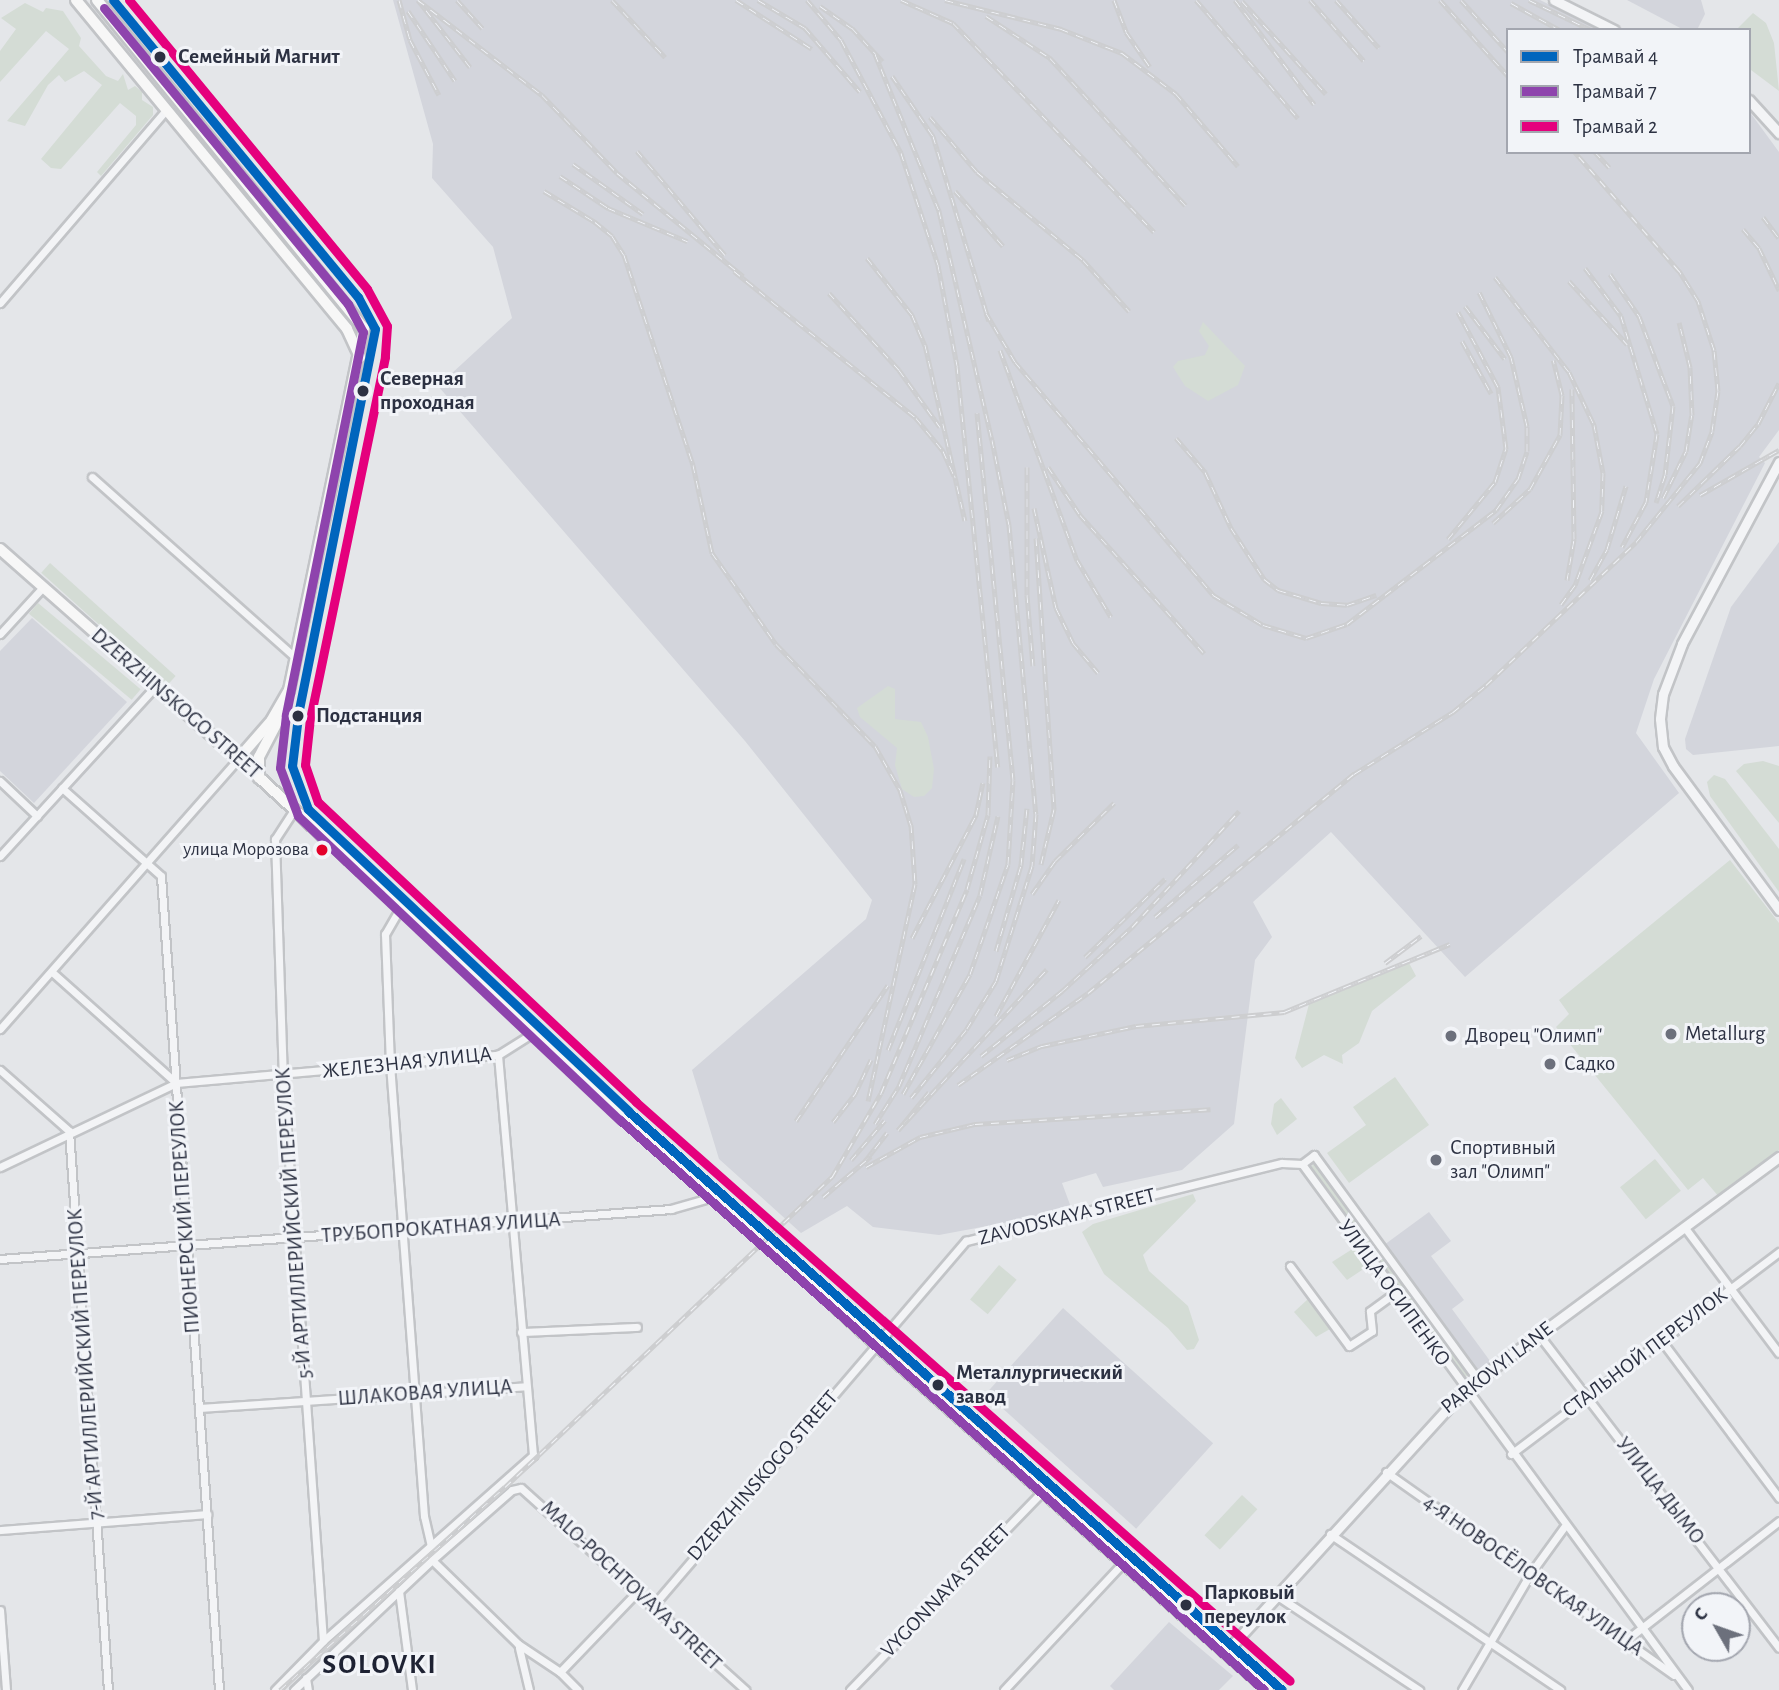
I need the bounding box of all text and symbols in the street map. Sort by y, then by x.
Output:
legend [1506,28,1751,154]
place label: Семейный Магнит [178,44,340,70]
marker: Семейный Магнит [149,46,171,68]
text: Трамвай 4 [1573,46,1658,67]
text: Трамвай 7 [1573,81,1657,102]
text: Трамвай 2 [1573,116,1658,137]
place label: Северная проходная [380,366,475,416]
marker: Северная проходная [352,380,374,402]
street label: DZERZHINSKOGO STREET [86,623,266,785]
place label: Подстанция [316,703,422,729]
marker: Подстанция [287,705,309,727]
place label: улица Морозова [183,839,309,861]
marker: улица Морозова [315,843,329,857]
place label: Metallurg [1685,1021,1765,1047]
place label: Дворец "Олимп" [1465,1023,1602,1049]
marker: Metallurg [1663,1026,1679,1042]
marker: Дворец "Олимп" [1443,1028,1459,1044]
street label: ЖЕЛЕЗНАЯ УЛИЦА [321,1042,493,1084]
place label: Садко [1564,1051,1615,1077]
marker: Садко [1542,1056,1558,1072]
street label: 5-Й АРТИЛЛЕРИЙСКИЙ ПЕРЕУЛОК [271,1067,317,1379]
street label: ПИОНЕРСКИЙ ПЕРЕУЛОК [164,1100,206,1334]
place label: Спортивный зал "Олимп" [1450,1135,1556,1185]
marker: Спортивный зал "Олимп" [1428,1152,1444,1168]
street label: ZAVODSKAYA STREET [976,1183,1158,1251]
street label: ТРУБОПРОКАТНАЯ УЛИЦА [321,1207,561,1249]
street label: 7-Й АРТИЛЛЕРИЙСКИЙ ПЕРЕУЛОК [63,1208,109,1520]
street label: УЛИЦА ОСИПЕНКО [1332,1215,1456,1371]
street label: СТАЛЬНОЙ ПЕРЕУЛОК [1557,1283,1733,1423]
street label: PARKOVYI LANE [1436,1316,1558,1420]
place label: Металлургический завод [956,1360,1123,1410]
street label: ШЛАКОВАЯ УЛИЦА [337,1374,513,1412]
marker: Металлургический завод [927,1374,949,1396]
street label: DZERZHINSKOGO STREET [682,1386,844,1566]
street label: УЛИЦА ДЫМО [1610,1432,1710,1550]
street label: 4-Я НОВОСЁЛОВСКАЯ УЛИЦА [1418,1490,1648,1662]
street label: MALO-POCHTOVAYA STREET [535,1496,727,1676]
street label: VYGONNAYA STREET [876,1519,1016,1663]
place label: Парковый переулок [1204,1580,1295,1630]
north arrow [1681,1592,1751,1662]
marker: Парковый переулок [1175,1594,1197,1616]
text: С [1690,1604,1712,1625]
district label: SOLOVKI [323,1648,437,1682]

